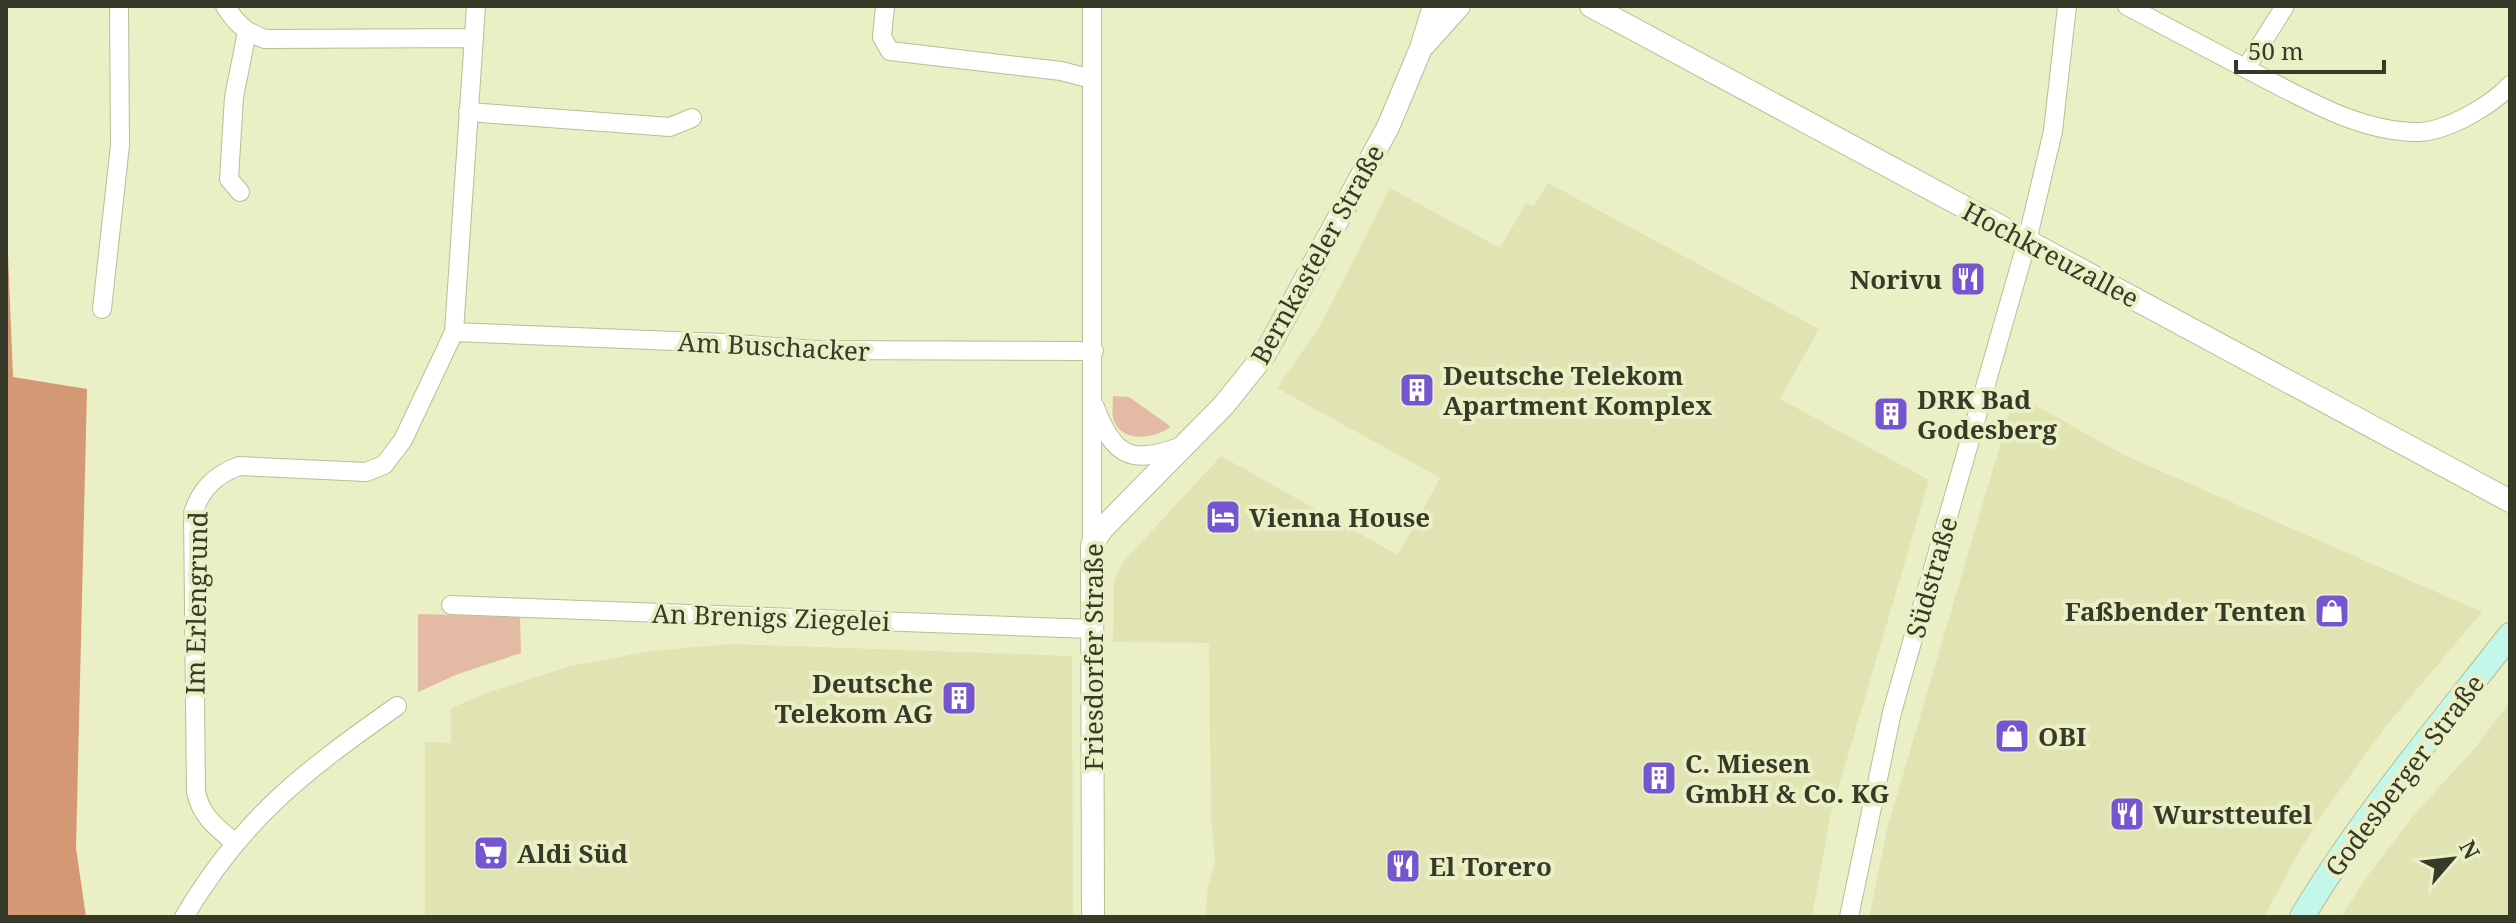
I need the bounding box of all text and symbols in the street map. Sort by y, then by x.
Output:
scale bar [2236,24,2384,74]
text: 50 m [2248,34,2304,67]
street label: Bernkasteler Straße [1242,138,1392,370]
street label: Hochkreuzallee [1957,192,2145,316]
restaurant icon: Norivu [1949,260,1987,298]
place label: Norivu [1850,261,1942,297]
street label: Am Buschacker [677,323,871,369]
place label: Deutsche Telekom Apartment Komplex [1443,357,1712,423]
building icon: Deutsche Telekom Apartment Komplex [1398,371,1436,409]
place label: DRK Bad Godesberg [1917,381,2058,447]
building icon: DRK Bad Godesberg [1872,395,1910,433]
hotel icon: Vienna House [1204,498,1242,536]
place label: Vienna House [1249,499,1430,535]
street label: Im Erlengrund [176,511,216,695]
street label: Südstraße [1897,512,1965,642]
street label: Friesdorfer Straße [1075,543,1111,771]
shop icon: Faßbender Tenten [2313,592,2351,630]
place label: Faßbender Tenten [2065,593,2306,629]
street label: An Brenigs Ziegelei [651,595,891,639]
place label: Deutsche Telekom AG [775,665,933,731]
street label: Godesberger Straße [2316,666,2492,884]
building icon: Deutsche Telekom AG [940,679,978,717]
shop icon: OBI [1993,717,2031,755]
place label: OBI [2038,718,2086,754]
place label: C. Miesen GmbH & Co. KG [1685,745,1890,811]
building icon: C. Miesen GmbH & Co. KG [1640,759,1678,797]
restaurant icon: Wurstteufel [2108,795,2146,833]
place label: Wurstteufel [2153,796,2312,832]
north arrow [2412,819,2492,899]
supermarket icon: Aldi Süd [472,834,510,872]
text: N [2453,834,2488,864]
place label: Aldi Süd [517,835,628,871]
restaurant icon: El Torero [1384,847,1422,885]
place label: El Torero [1429,848,1552,884]

